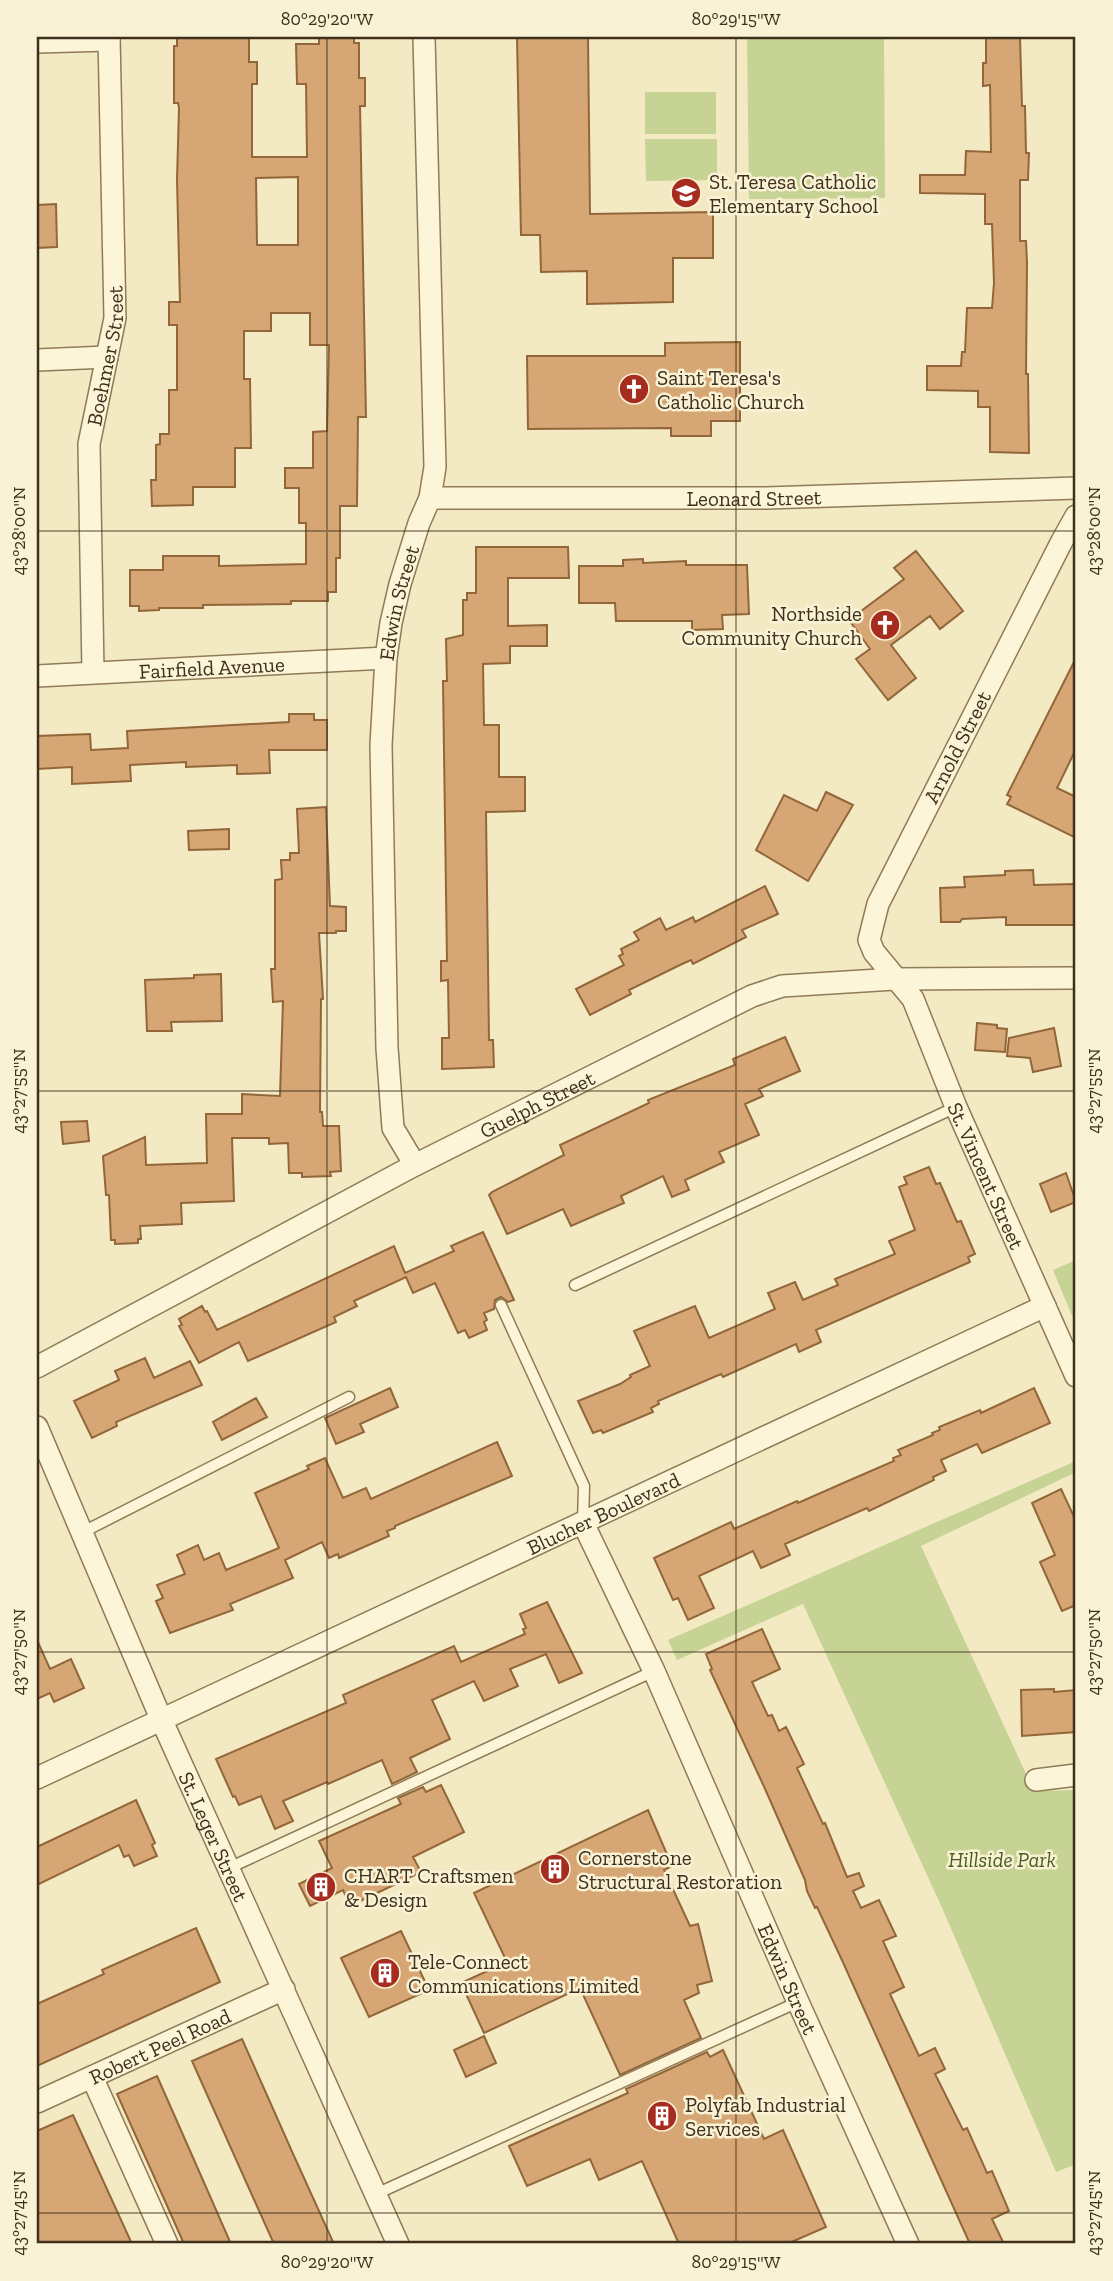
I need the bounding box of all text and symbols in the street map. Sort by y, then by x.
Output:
text: 80°29'20"W [281,8,373,30]
text: 80°29'15"W [691,8,781,30]
place label: St. Teresa Catholic Elementary School [709,169,879,218]
school or university icon: St. Teresa Catholic Elementary School [669,176,703,210]
street label: Boehmer Street [81,285,128,428]
place label: Saint Teresa's Catholic Church [657,365,805,414]
church icon: Saint Teresa's Catholic Church [617,372,651,406]
street label: Leonard Street [687,484,822,511]
text: 43°28'00"N [8,487,30,575]
text: 43°28'00"N [1083,487,1105,575]
street label: Edwin Street [373,542,424,662]
place label: Northside Community Church [682,601,862,650]
church icon: Northside Community Church [868,608,902,642]
street label: Fairfield Avenue [138,651,285,683]
street label: Arnold Street [918,687,996,807]
text: 43°27'55"N [8,1048,30,1134]
text: 43°27'55"N [1083,1048,1105,1134]
street label: Guelph Street [475,1065,599,1143]
street label: St. Vincent Street [943,1098,1030,1253]
street label: Blucher Boulevard [523,1466,684,1560]
text: 43°27'50"N [8,1609,30,1695]
text: 43°27'50"N [1083,1609,1105,1695]
street label: St. Leger Street [174,1768,254,1905]
place label: Cornerstone Structural Restoration [578,1845,782,1894]
park label: Hillside Park [948,1847,1056,1872]
building icon: Cornerstone Structural Restoration [538,1852,572,1886]
place label: CHART Craftsmen & Design [344,1863,514,1912]
building icon: CHART Craftsmen & Design [304,1870,338,1904]
street label: Edwin Street [753,1920,823,2038]
place label: Tele-Connect Communications Limited [408,1949,640,1998]
building icon: Tele-Connect Communications Limited [368,1956,402,1990]
street label: Robert Peel Road [85,2002,235,2089]
place label: Polyfab Industrial Services [685,2092,846,2141]
building icon: Polyfab Industrial Services [645,2099,679,2133]
text: 43°27'45"N [8,2170,30,2256]
text: 43°27'45"N [1083,2170,1105,2256]
text: 80°29'20"W [281,2251,373,2273]
text: 80°29'15"W [691,2251,781,2273]

